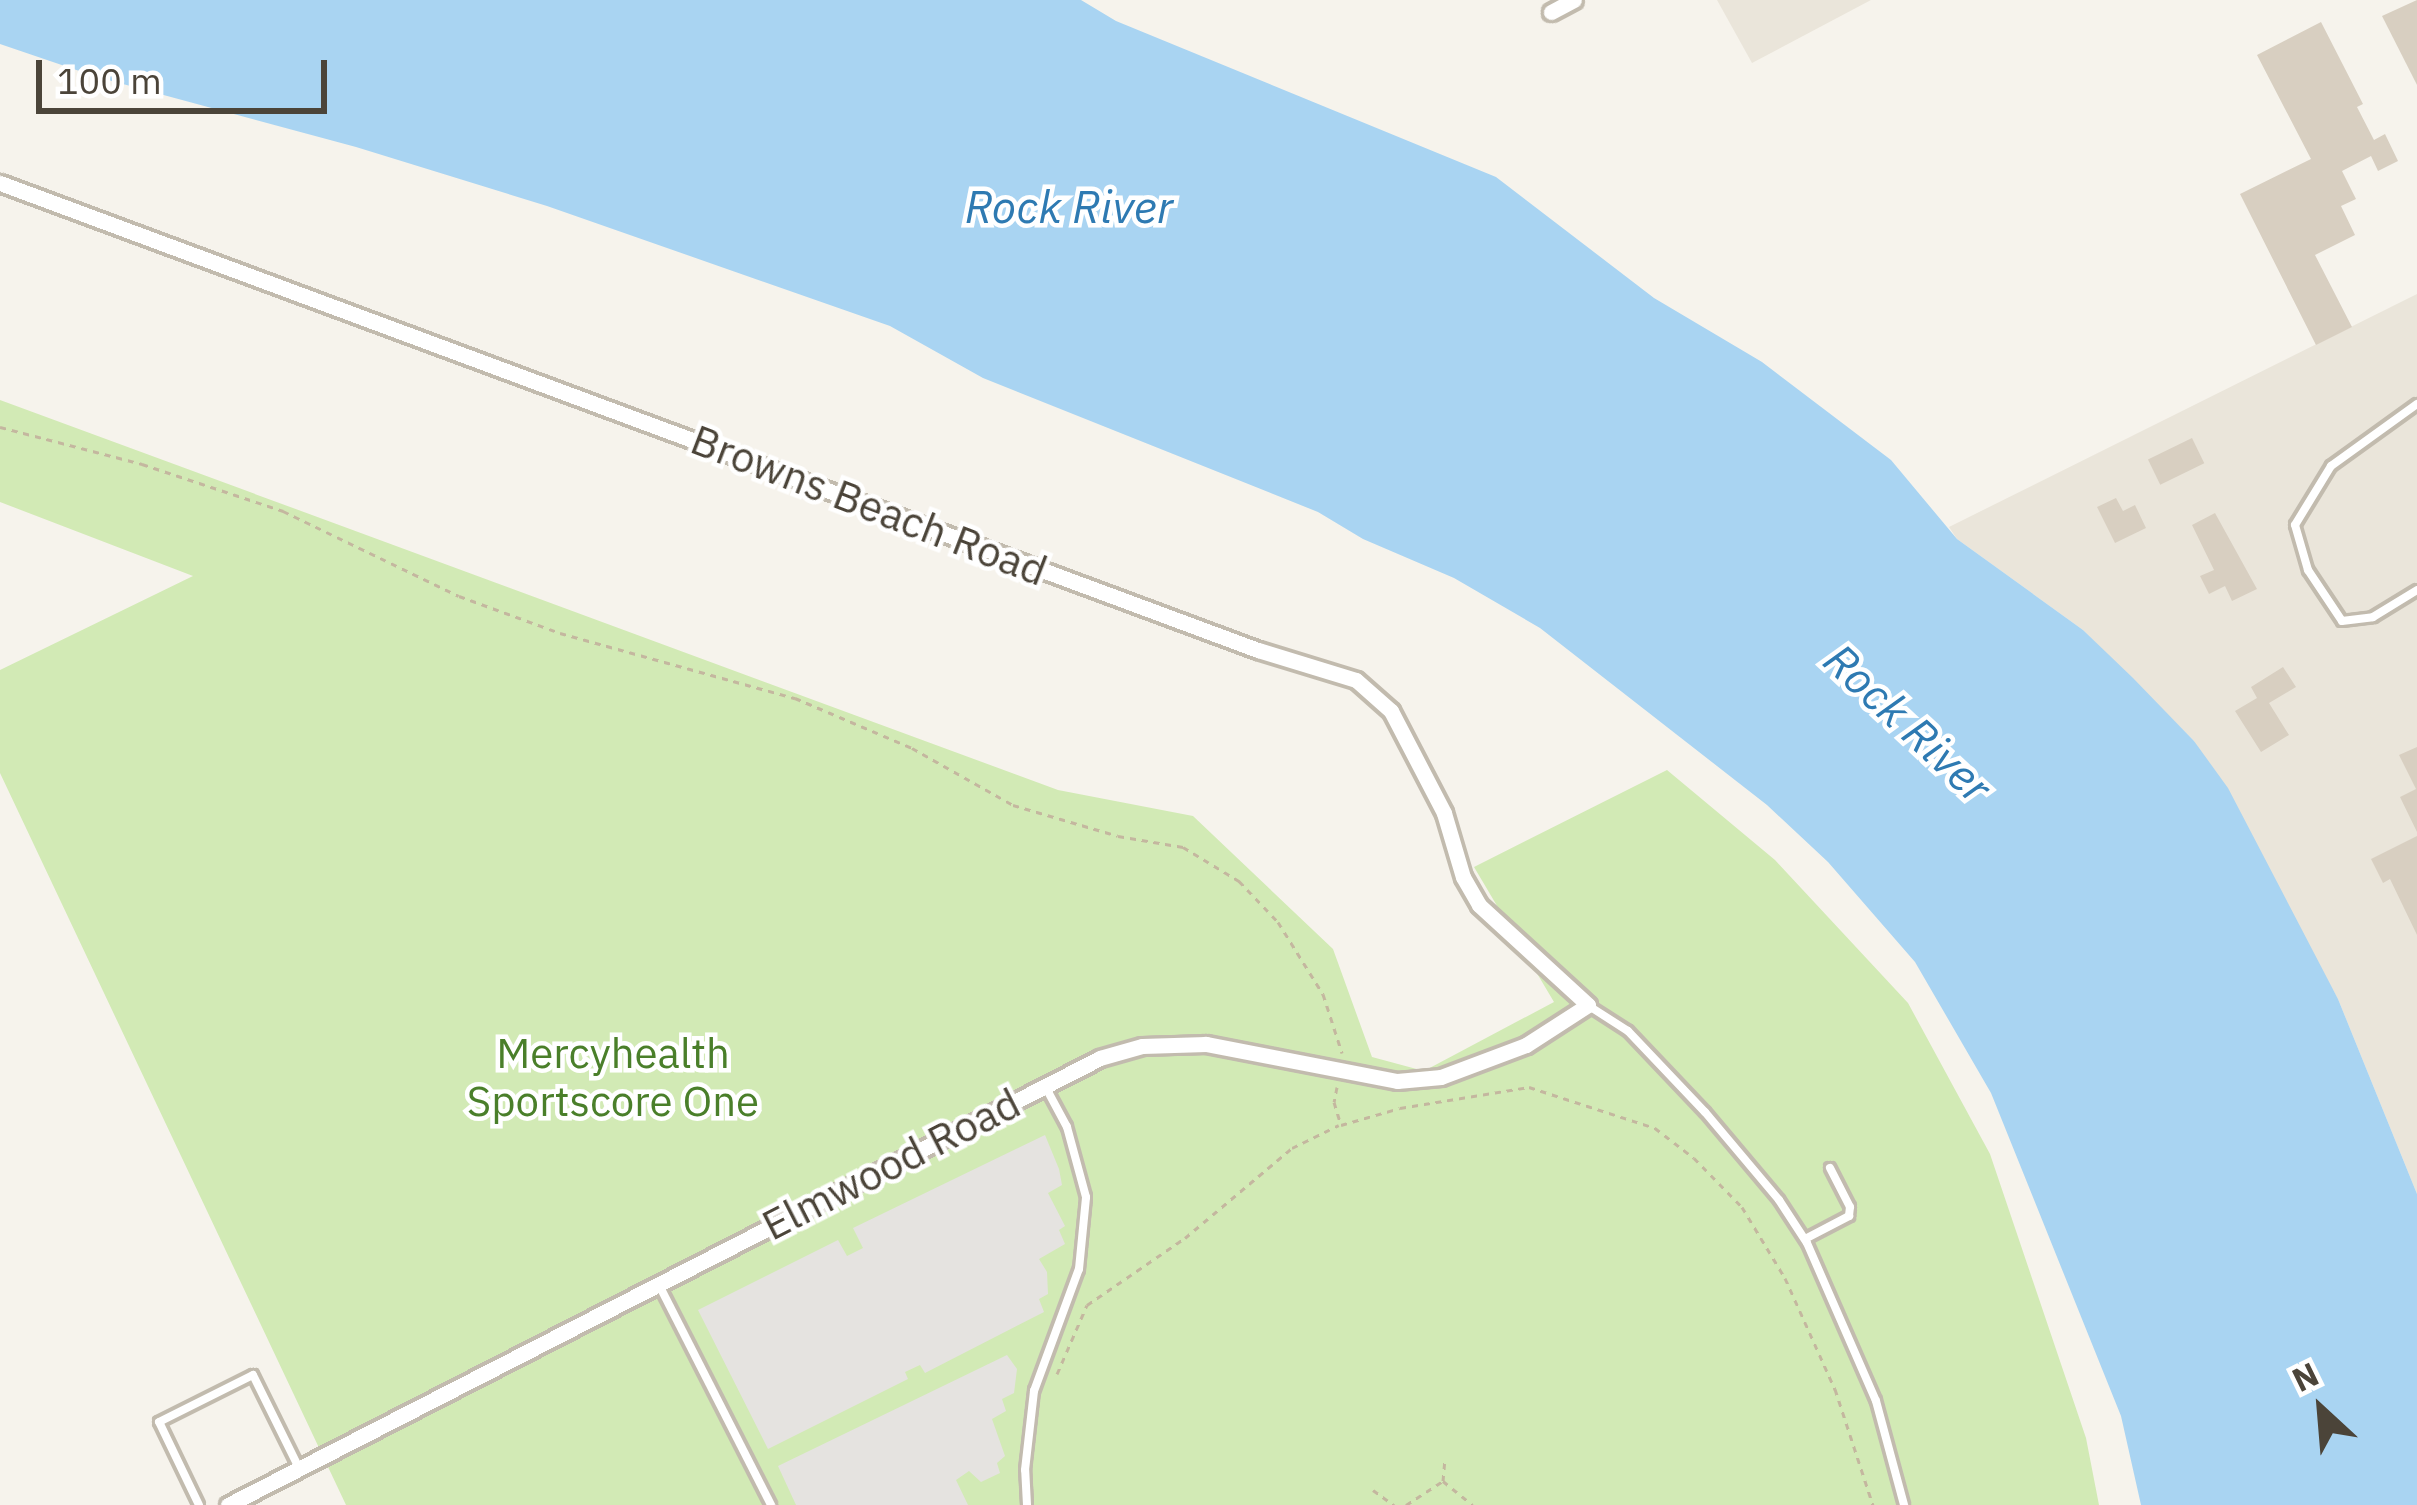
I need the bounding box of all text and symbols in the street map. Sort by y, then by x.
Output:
scale bar [42,36,333,110]
text: 100 m [57,57,162,104]
water label: Rock River [965,180,1173,234]
street label: Browns Beach Road [684,414,1054,596]
water label: Rock River [1813,632,2003,814]
park label: Mercyhealth Sportscore One [467,1028,759,1126]
street label: Elmwood Road [754,1077,1028,1251]
north arrow [2261,1349,2381,1469]
text: N [2285,1352,2325,1401]

